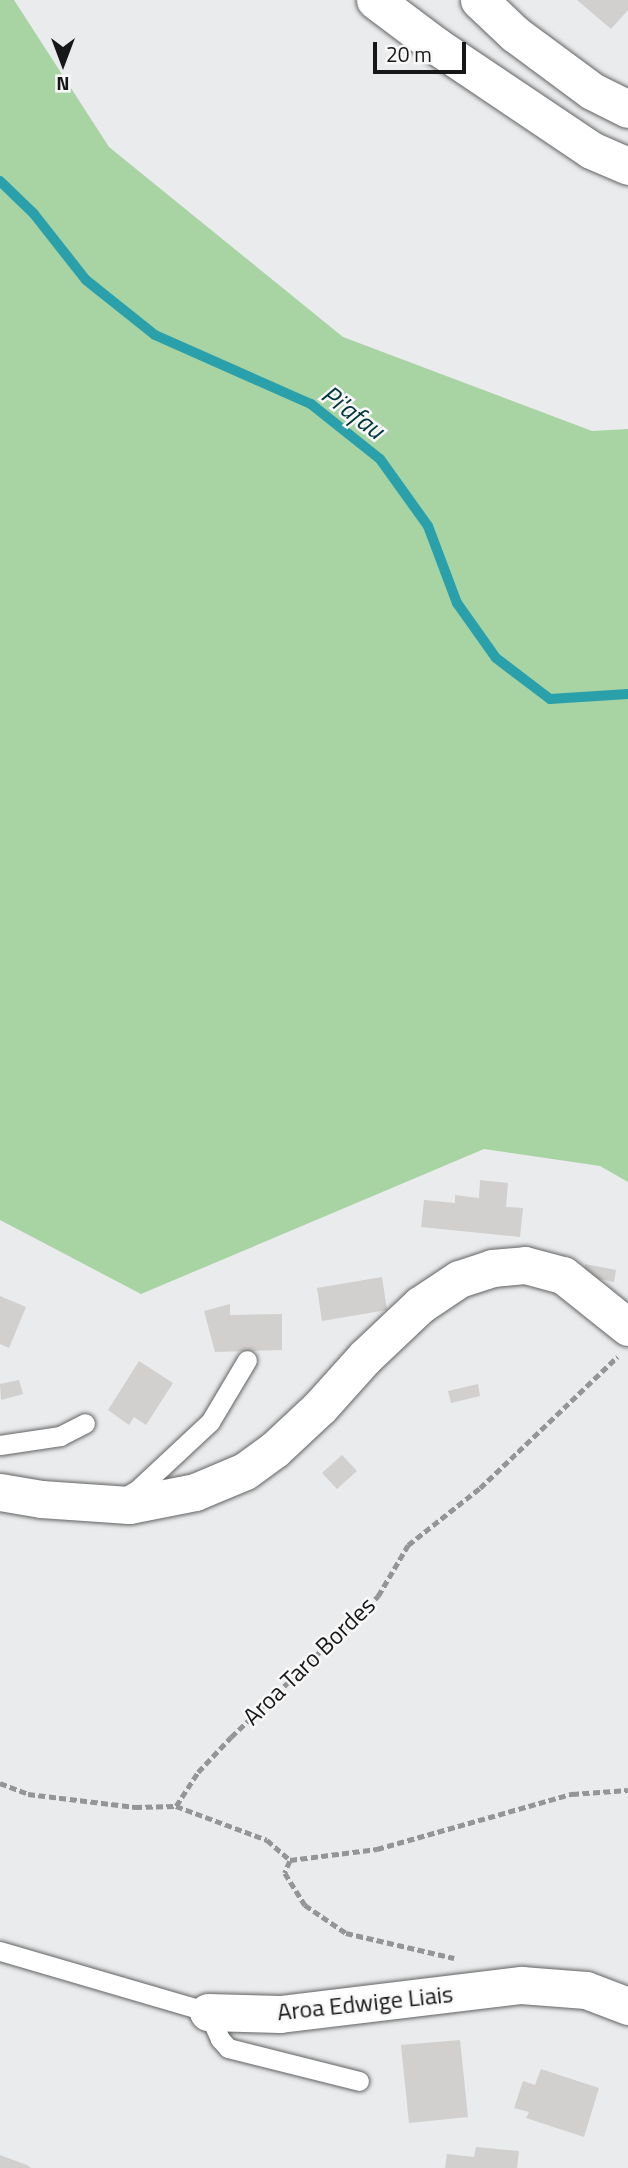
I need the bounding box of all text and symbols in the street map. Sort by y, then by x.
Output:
north arrow [28,28,98,98]
scale bar [376,28,469,72]
text: 20 m [386,38,432,70]
text: N [56,70,70,99]
water label: Pi'afau [316,378,390,446]
street label: Aroa Taro Bordes [237,1591,381,1731]
street label: Aroa Edwige Liais [276,1979,454,2027]

